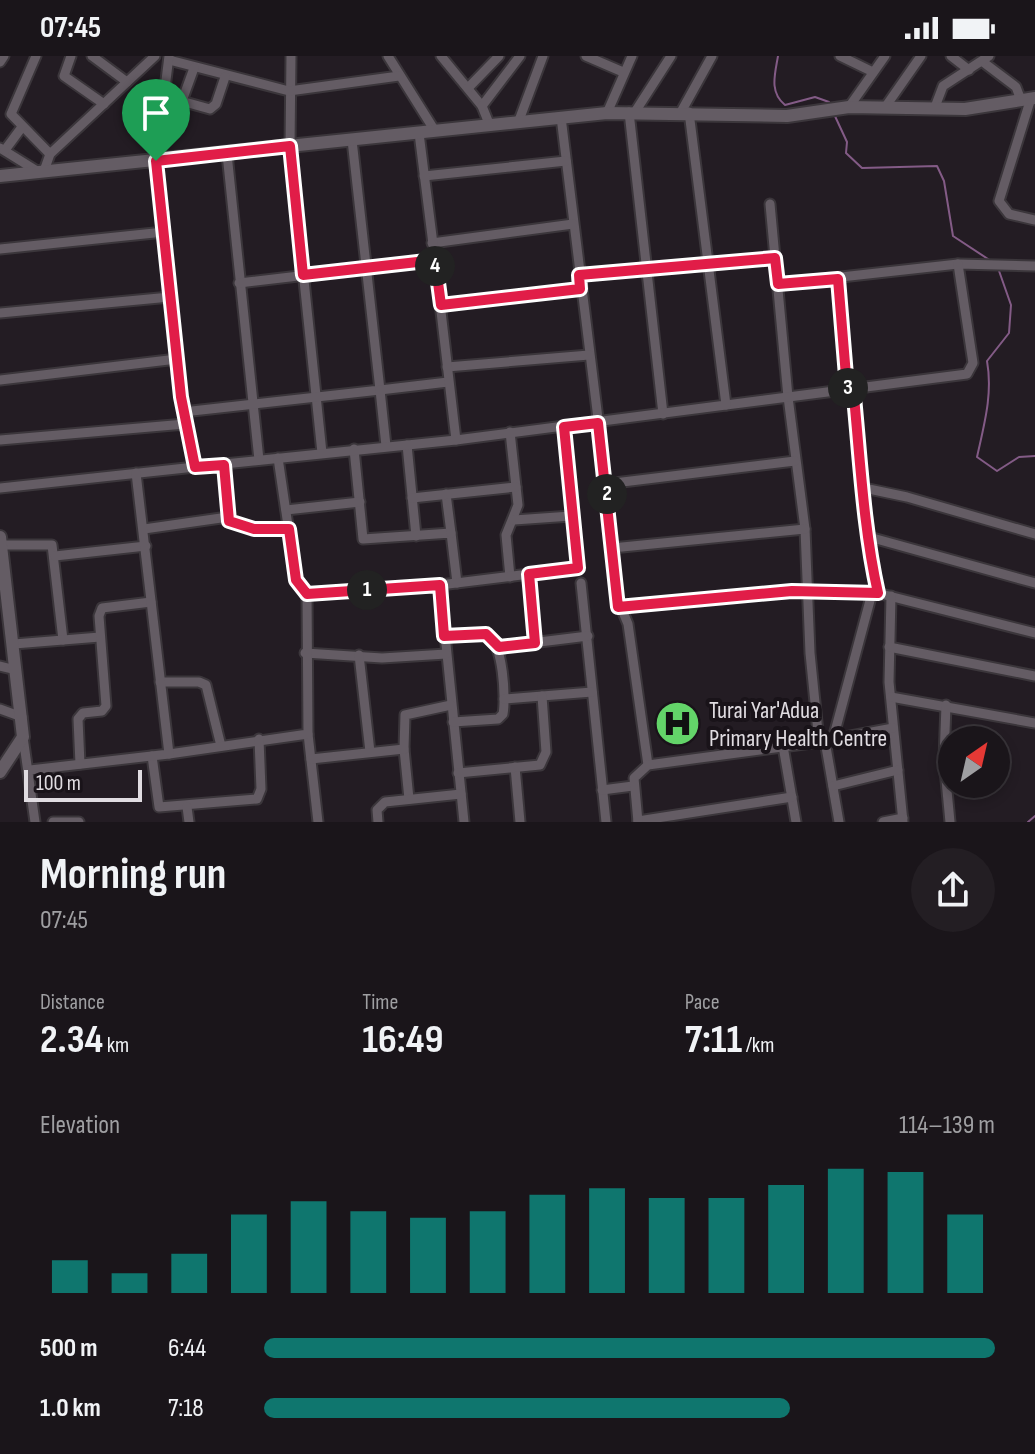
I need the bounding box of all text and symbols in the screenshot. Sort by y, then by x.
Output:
text: 07:45 [40,10,101,46]
pin [122,79,190,161]
icon: arrive [134,91,178,135]
pin: 4 [415,246,455,286]
text: 4 [430,252,440,279]
pin: 3 [828,368,868,408]
text: 3 [843,374,853,401]
pin: 2 [587,474,627,514]
text: 2 [602,480,612,507]
pin: 1 [347,570,387,610]
text: 1 [363,576,371,603]
place label: Turai Yar'Adua Primary Health Centre [709,696,887,753]
hospital icon: Turai Yar'Adua Primary Health Centre [654,700,702,748]
north arrow [938,726,1010,798]
map controls [938,726,1010,798]
scale bar [24,766,142,802]
text: 100 m [36,770,81,797]
text: Morning run [40,848,226,901]
button: share [911,848,995,932]
text: 07:45 [40,905,88,936]
text: Distance [40,989,105,1016]
text: Time [362,989,398,1016]
text: Pace [685,989,720,1016]
text: 2.34 [40,1016,103,1064]
text: 16:49 [362,1016,443,1064]
text: 7:11 [685,1016,742,1064]
text: km [103,1032,129,1059]
text: /km [742,1032,774,1059]
text: Elevation [40,1110,120,1141]
text: 114–139 m [899,1110,995,1141]
text: 500 m [40,1333,97,1364]
text: 6:44 [168,1333,206,1364]
text: 1.0 km [40,1393,101,1424]
text: 7:18 [168,1393,204,1424]

